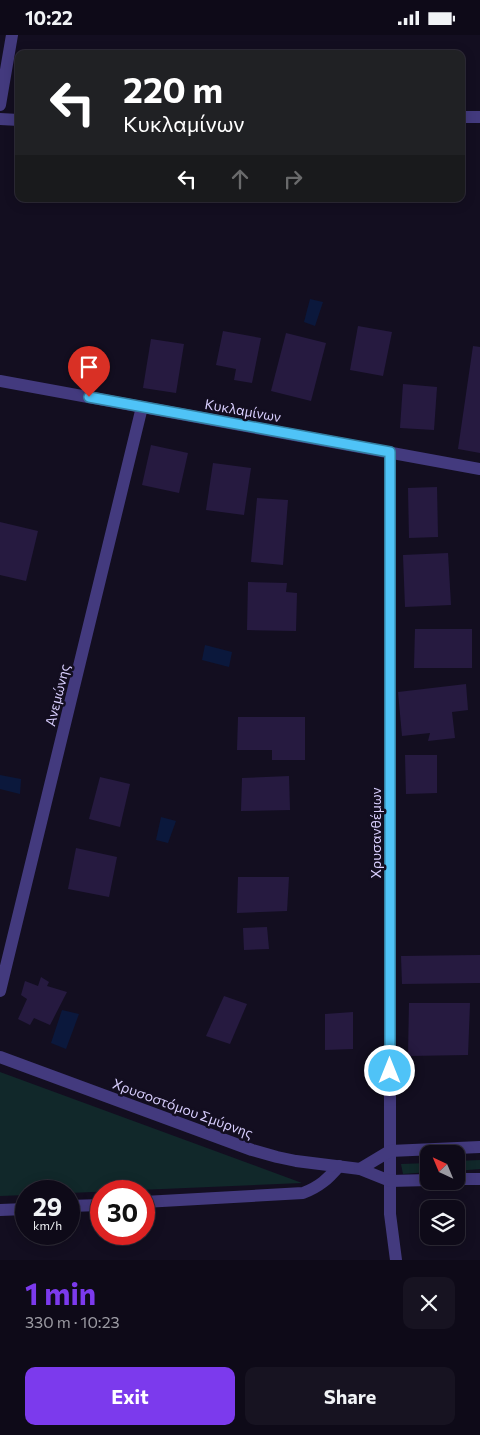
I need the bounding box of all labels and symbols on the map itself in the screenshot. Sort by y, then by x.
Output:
pin [68,346,110,397]
street label: Κυκλαμίνων [204,395,282,425]
street label: Ανεμώνης [41,662,73,728]
street label: Χρυσανθέμων [367,788,384,878]
position arrow [363,1044,415,1096]
street label: Χρυσοστόμου Σμύρνης [110,1075,256,1141]
north arrow [420,1145,465,1190]
speed limit sign: 30 [90,1180,155,1245]

